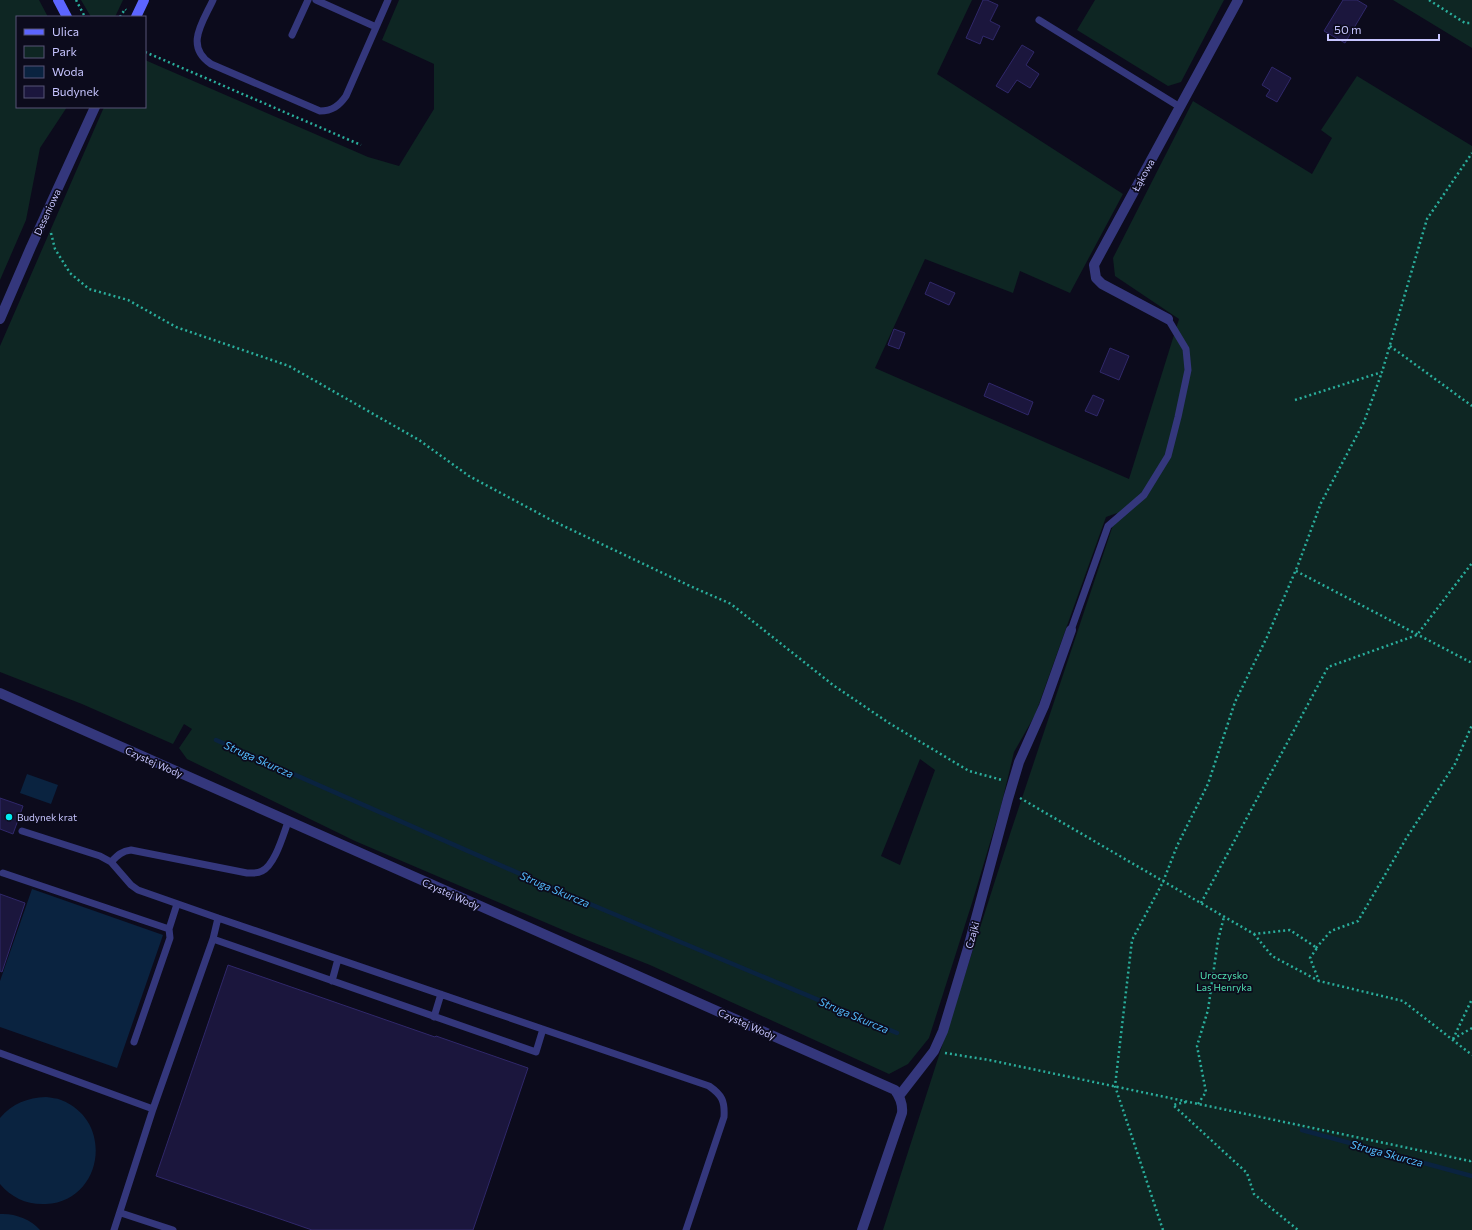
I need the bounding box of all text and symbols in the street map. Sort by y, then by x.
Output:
legend [16,16,146,108]
scale bar [1328,16,1439,42]
text: 50 m [1334,22,1362,36]
text: Ulica [52,24,79,38]
text: Park [52,44,78,58]
text: Woda [52,64,84,78]
text: Budynek [52,84,100,98]
street label: Łąkowa [1129,157,1157,194]
street label: Deseniowa [31,187,63,237]
water label: Struga Skurcza [222,738,296,780]
street label: Czystej Wody [123,744,185,780]
place label: Budynek krat [17,811,77,823]
marker: Budynek krat [4,812,14,822]
water label: Struga Skurcza [518,868,592,910]
street label: Czystej Wody [420,876,482,912]
street label: Czajki [963,920,981,950]
park label: Uroczysko Las Henryka [1196,969,1252,993]
water label: Struga Skurcza [817,994,891,1036]
street label: Czystej Wody [716,1006,778,1042]
water label: Struga Skurcza [1349,1137,1425,1169]

